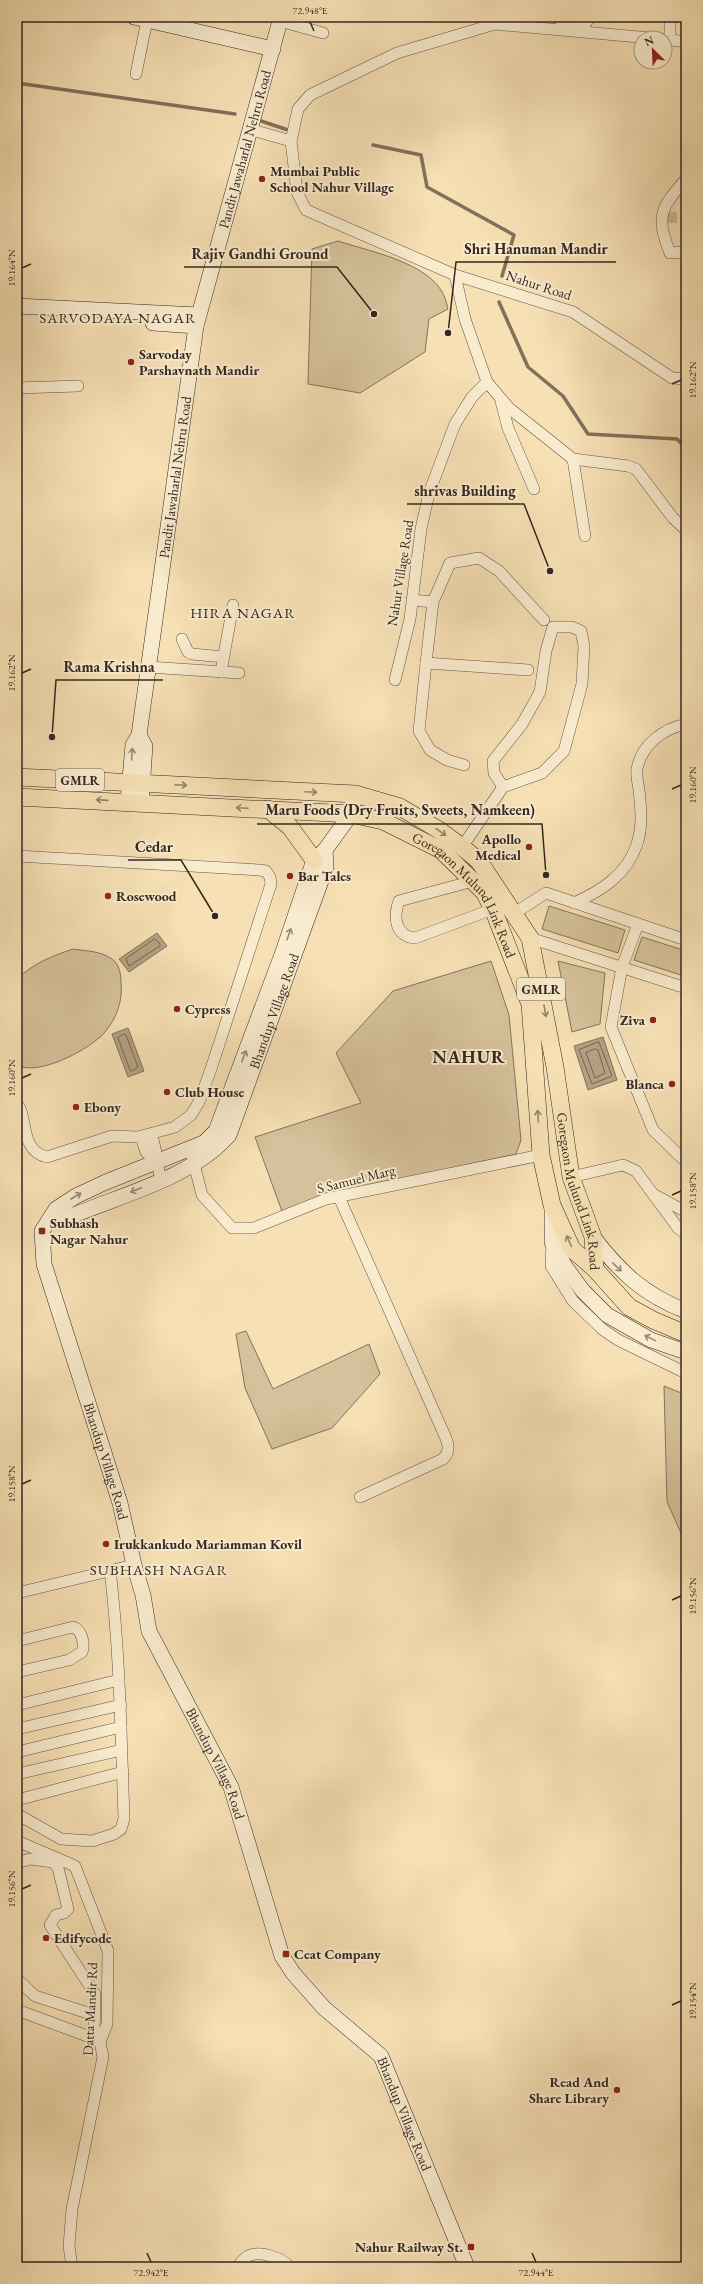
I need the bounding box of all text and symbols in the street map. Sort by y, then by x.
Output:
text: 72.948°E [293,4,328,17]
north arrow [633,30,673,70]
text: N [642,33,656,49]
street label: Pandit Jawaharlal Nehru Road [214,67,275,230]
place label: Mumbai Public School Nahur Village [270,162,394,196]
marker: Mumbai Public School Nahur Village [257,174,267,184]
callout: Shri Hanuman Mandir [456,235,616,262]
text: Shri Hanuman Mandir [464,239,609,258]
callout: Rajiv Gandhi Ground [184,240,337,267]
text: Rajiv Gandhi Ground [192,244,329,263]
text: 19.164°N [5,249,18,287]
street label: Nahur Road [504,266,575,304]
district label: SARVODAYA NAGAR [39,308,197,327]
place label: Sarvoday Parshavnath Mandir [139,345,259,379]
marker: Sarvoday Parshavnath Mandir [126,357,136,367]
text: 19.162°N [686,361,699,399]
street label: Pandit Jawaharlal Nehru Road [155,394,195,559]
callout: shrivas Building [407,477,524,504]
text: shrivas Building [414,481,516,500]
street label: Nahur Village Road [383,518,417,627]
district label: HIRA NAGAR [190,603,296,622]
callout: Rama Krishna [56,653,163,680]
text: 19.162°N [5,654,18,692]
text: Rama Krishna [63,657,155,676]
one-way arrow [128,748,135,761]
text: 19.160°N [686,766,699,804]
road number: GMLR [56,769,104,791]
one-way arrow [174,781,187,789]
one-way arrow [304,788,317,796]
one-way arrow [96,797,109,804]
callout: Maru Foods (Dry Fruits, Sweets, Namkeen) [257,797,542,824]
text: Maru Foods (Dry Fruits, Sweets, Namkeen) [265,800,535,819]
one-way arrow [236,804,249,812]
street label: Goregaon Mulund Link Road [409,828,520,961]
one-way arrow [436,828,447,836]
place label: Apollo Medical [475,830,521,864]
callout: Cedar [128,833,181,860]
text: Cedar [135,837,174,856]
marker: Apollo Medical [524,842,534,852]
place label: Bar Tales [298,867,351,885]
marker: Bar Tales [285,871,295,881]
place label: Rosewood [116,887,177,905]
marker: Rosewood [103,891,113,901]
one-way arrow [286,927,293,940]
street label: Bhandup Village Road [245,950,303,1071]
road number: GMLR [517,978,565,1000]
place label: Cypress [185,1000,231,1018]
marker: Cypress [172,1004,182,1014]
one-way arrow [541,1004,549,1017]
place label: Ziva [620,1011,646,1029]
marker: Ziva [648,1015,658,1025]
district label: NAHUR [432,1045,506,1068]
one-way arrow [241,1049,248,1062]
text: 19.160°N [5,1059,18,1097]
place label: Blanca [626,1075,665,1093]
marker: Blanca [667,1079,677,1089]
place label: Club House [175,1083,244,1101]
marker: Club House [162,1087,172,1097]
place label: Ebony [84,1098,121,1116]
marker: Ebony [71,1102,81,1112]
one-way arrow [535,1110,542,1123]
street label: Goregaon Mulund Link Road [553,1111,604,1271]
street label: S Samuel Marg [315,1160,398,1197]
text: 19.158°N [686,1172,699,1210]
one-way arrow [131,1186,143,1194]
one-way arrow [70,1192,82,1200]
place label: Subhash Nagar Nahur [50,1214,128,1248]
marker: Subhash Nagar Nahur [37,1226,47,1236]
one-way arrow [564,1235,572,1247]
one-way arrow [612,1262,622,1272]
one-way arrow [644,1334,656,1341]
street label: Bhandup Village Road [80,1400,133,1522]
text: 19.158°N [5,1465,18,1503]
place label: Irukkankudo Mariamman Kovil [114,1535,302,1553]
marker: Irukkankudo Mariamman Kovil [101,1539,111,1549]
district label: SUBHASH NAGAR [90,1560,228,1579]
text: 19.156°N [686,1577,699,1615]
street label: Bhandup Village Road [182,1704,249,1822]
text: 19.156°N [5,1870,18,1908]
place label: Edifycode [54,1929,112,1947]
marker: Edifycode [41,1933,51,1943]
place label: Ceat Company [294,1945,381,1963]
marker: Ceat Company [281,1949,291,1959]
street label: Datta Mandir Rd [79,1961,101,2056]
text: 19.154°N [686,1982,699,2020]
street label: Bhandup Village Road [373,2054,436,2174]
place label: Read And Share Library [529,2073,609,2107]
marker: Read And Share Library [612,2085,622,2095]
place label: Nahur Railway St. [355,2238,463,2256]
marker: Nahur Railway St. [466,2242,476,2252]
text: 72.942°E [134,2266,169,2279]
text: 72.944°E [519,2266,554,2279]

